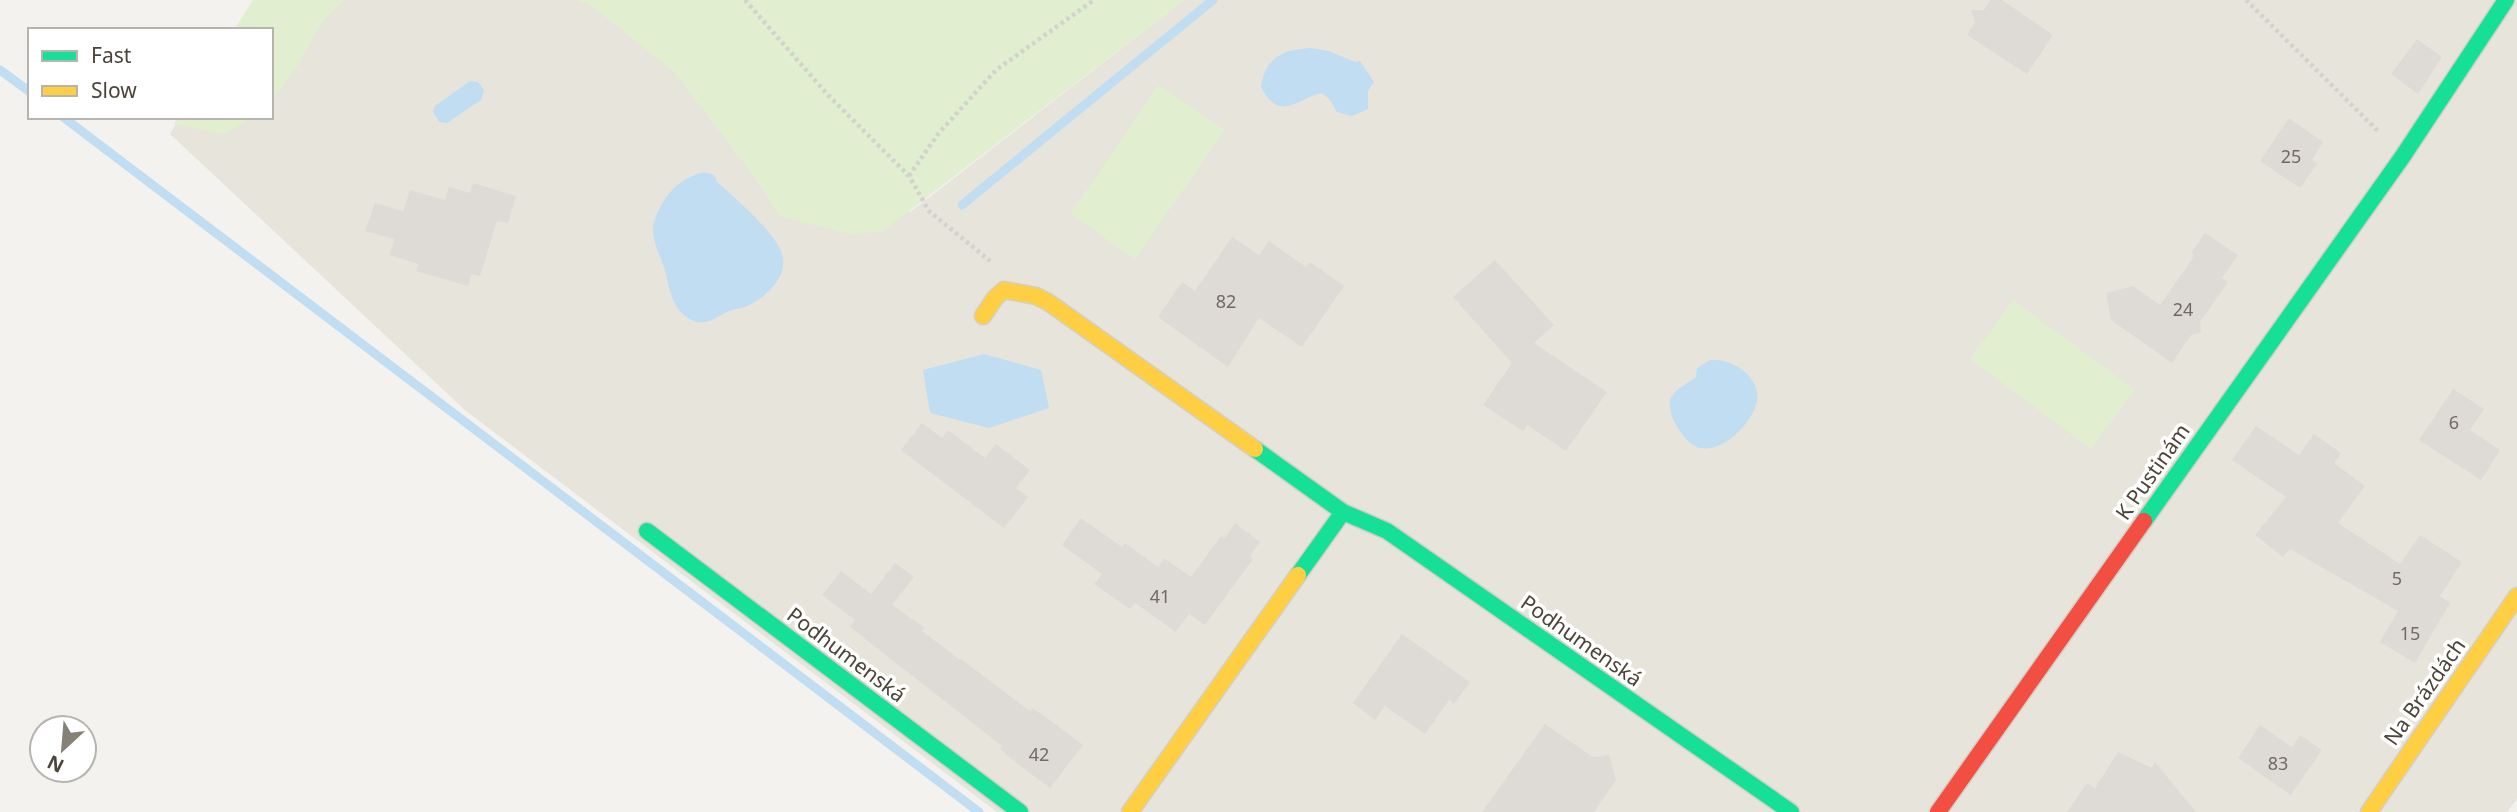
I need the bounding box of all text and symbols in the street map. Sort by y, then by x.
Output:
legend [28,28,273,119]
text: Fast [91,41,132,69]
text: Slow [91,76,137,104]
house number: 25 [2281,144,2301,168]
house number: 82 [1216,289,1236,313]
house number: 24 [2173,297,2193,321]
house number: 6 [2449,410,2459,434]
street label: K Pustinám [2109,418,2196,525]
house number: 5 [2392,566,2402,590]
house number: 41 [1150,584,1170,608]
street label: Podhumenská [1515,588,1648,692]
street label: Podhumenská [782,600,912,708]
house number: 15 [2400,621,2420,645]
street label: Na Brázdách [2377,632,2471,750]
north arrow [28,714,98,784]
house number: 42 [1029,742,1049,766]
text: N [43,749,68,779]
house number: 83 [2268,751,2288,775]

